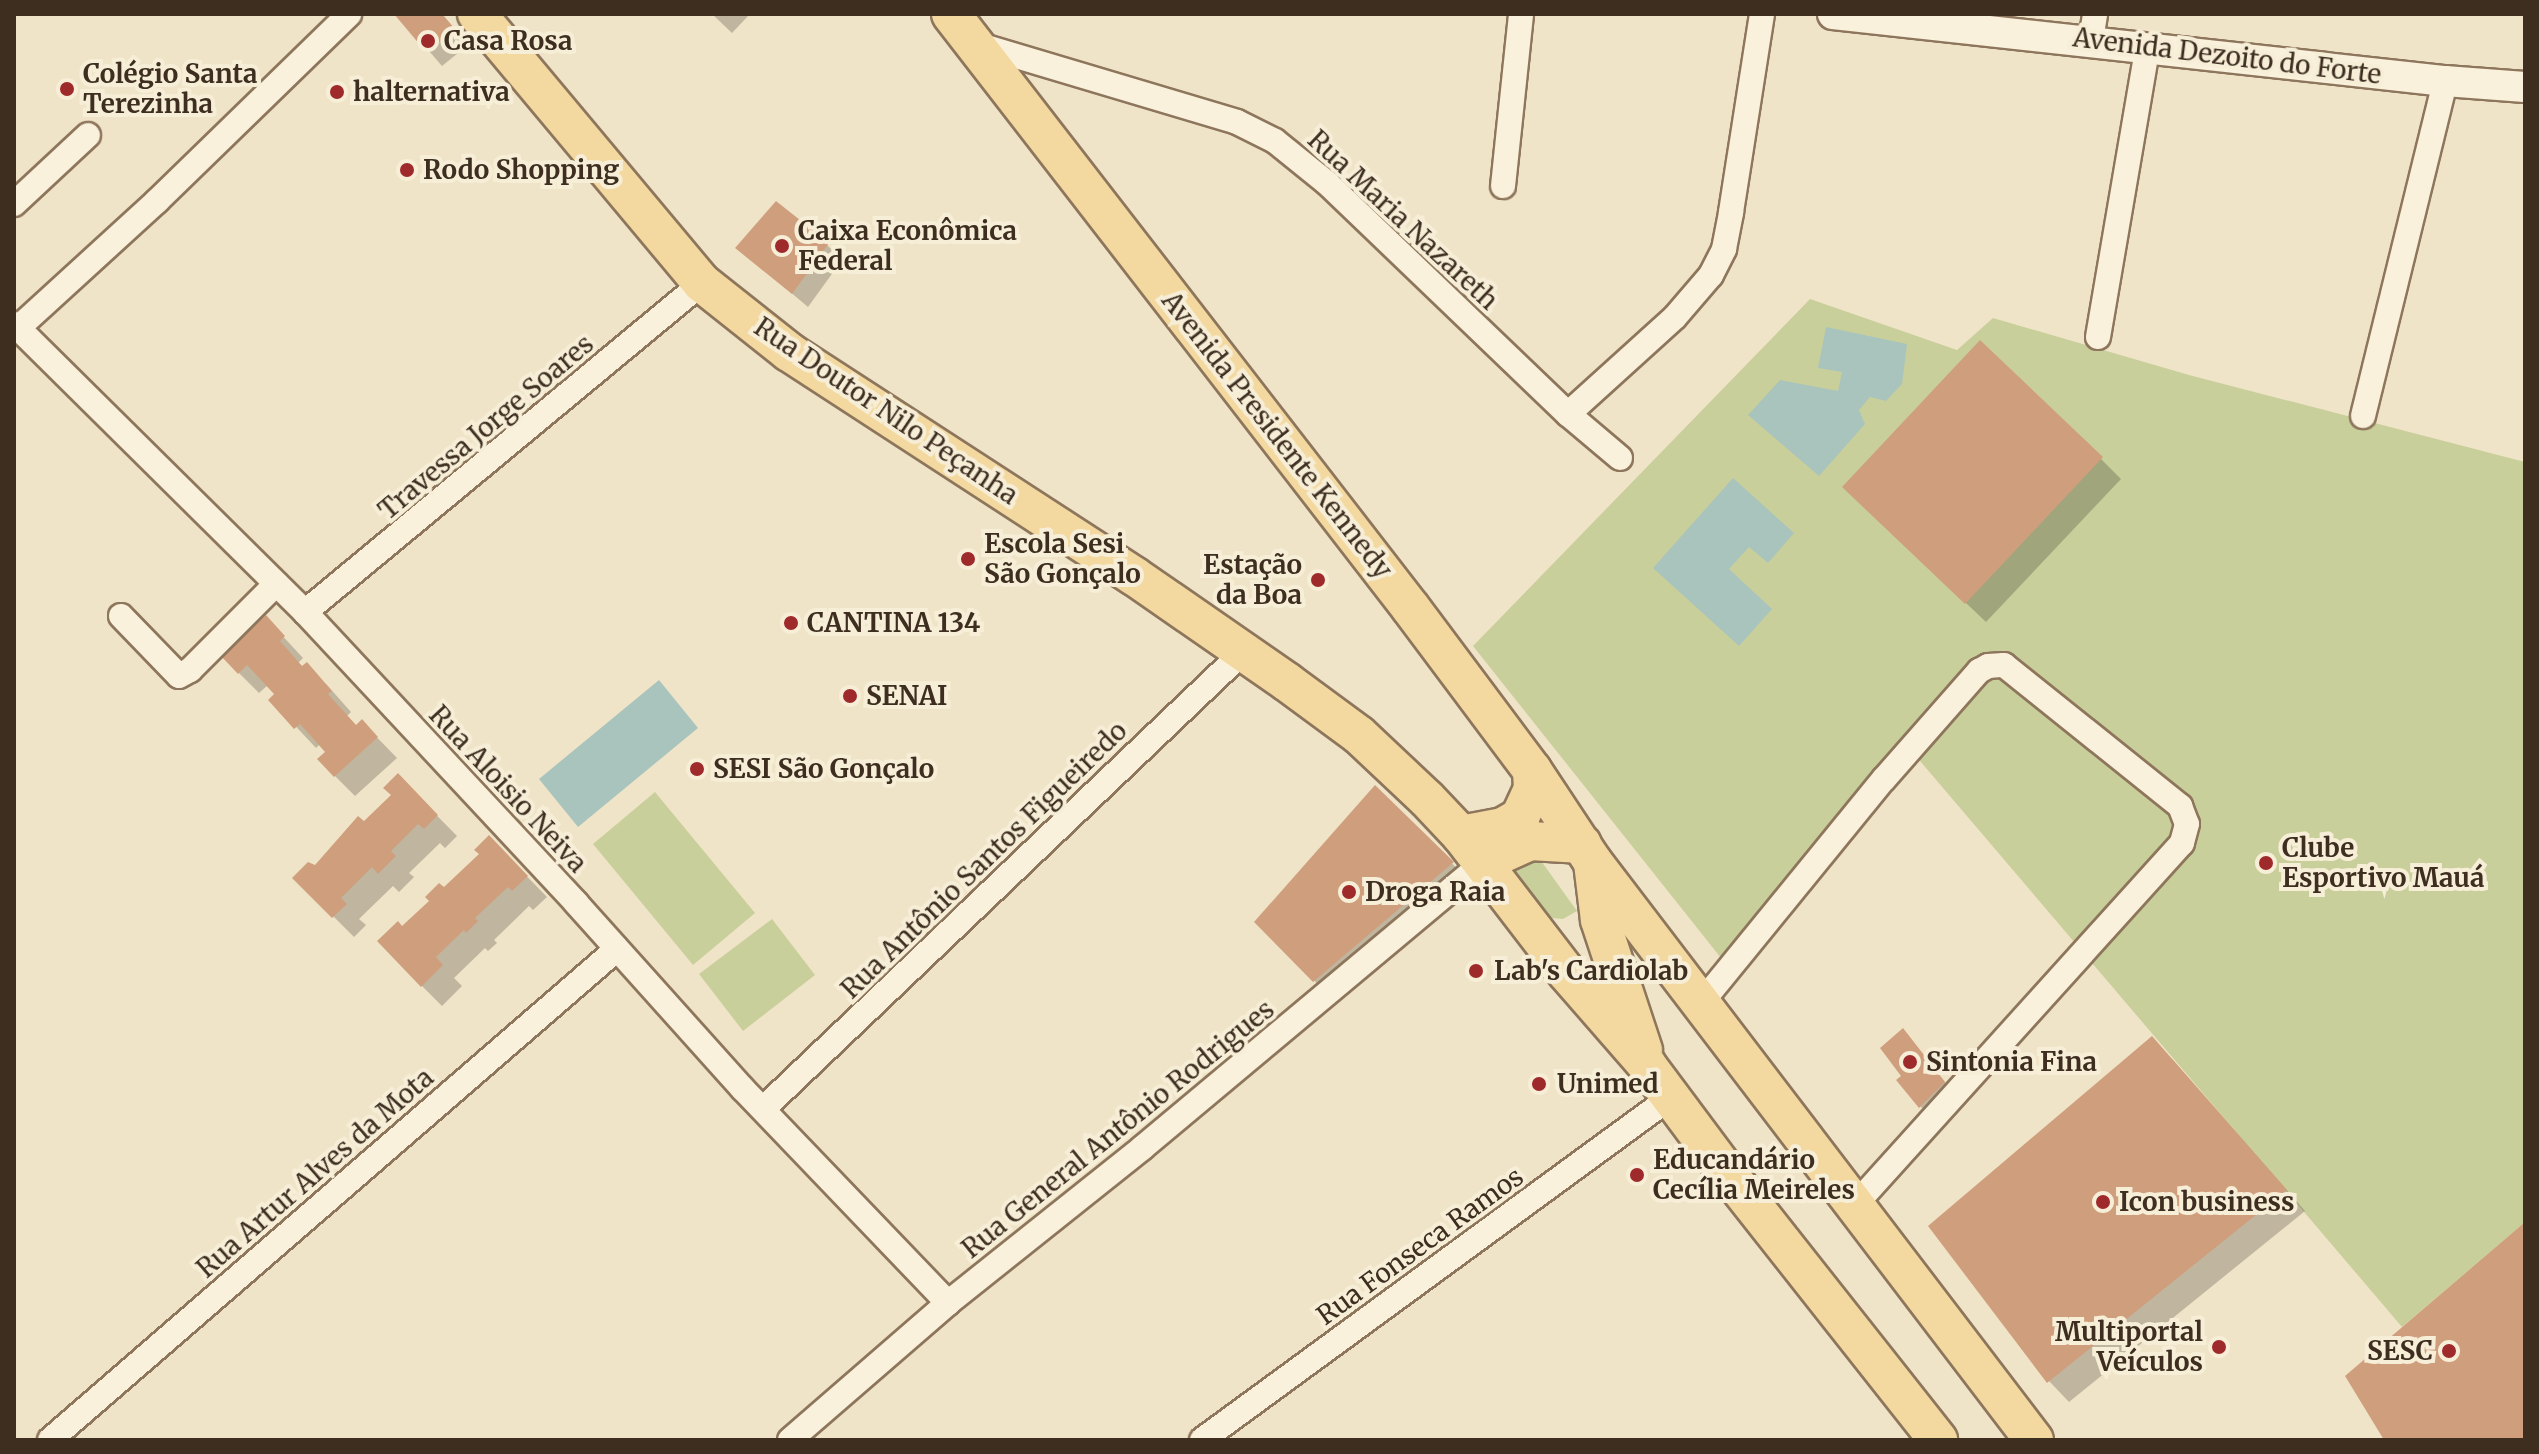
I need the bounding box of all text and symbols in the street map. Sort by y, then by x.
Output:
street label: Avenida Dezoito do Forte [2071,22,2383,90]
place label: Casa Rosa [444,25,573,57]
marker: Casa Rosa [419,32,437,50]
place label: Colégio Santa Terezinha [83,58,258,120]
place label: halternativa [353,76,510,108]
marker: Colégio Santa Terezinha [58,80,76,98]
marker: halternativa [328,83,346,101]
street label: Rua Maria Nazareth [1302,124,1504,316]
place label: Rodo Shopping [423,154,619,186]
marker: Rodo Shopping [398,161,416,179]
place label: Caixa Econômica Federal [798,215,1017,276]
marker: Caixa Econômica Federal [773,237,791,255]
street label: Avenida Presidente Kennedy [1155,286,1399,584]
street label: Rua Doutor Nilo Peçanha [748,311,1024,511]
street label: Travessa Jorge Soares [372,328,600,526]
place label: Escola Sesi São Gonçalo [984,528,1141,590]
place label: Estação da Boa [1203,549,1302,610]
marker: Escola Sesi São Gonçalo [959,550,977,568]
marker: Estação da Boa [1309,571,1327,589]
place label: CANTINA 134 [807,607,980,639]
marker: CANTINA 134 [782,614,800,632]
place label: SENAI [866,680,947,712]
marker: SENAI [841,687,859,705]
street label: Rua Aloisio Neiva [423,699,593,879]
street label: Rua Antônio Santos Figueiredo [835,715,1133,1005]
place label: SESI São Gonçalo [713,753,934,785]
marker: SESI São Gonçalo [688,760,706,778]
place label: Clube Esportivo Mauá [2282,832,2484,894]
marker: Clube Esportivo Mauá [2257,854,2275,872]
place label: Droga Raia [1365,876,1506,908]
marker: Droga Raia [1340,883,1358,901]
place label: Lab's Cardiolab [1494,955,1688,987]
marker: Lab's Cardiolab [1465,960,1487,982]
street label: Rua General Antônio Rodrigues [956,993,1280,1265]
place label: Sintonia Fina [1926,1046,2097,1078]
marker: Sintonia Fina [1901,1053,1919,1071]
street label: Rua Artur Alves da Mota [190,1062,440,1284]
place label: Unimed [1557,1068,1659,1100]
marker: Unimed [1528,1073,1550,1095]
place label: Educandário Cecília Meireles [1653,1144,1855,1206]
street label: Rua Fonseca Ramos [1311,1161,1529,1331]
marker: Educandário Cecília Meireles [1628,1166,1646,1184]
place label: Icon business [2119,1186,2294,1218]
marker: Icon business [2094,1193,2112,1211]
place label: Multiportal Veículos [2055,1316,2203,1378]
place label: SESC [2367,1335,2433,1367]
marker: Multiportal Veículos [2210,1338,2228,1356]
marker: SESC [2440,1342,2458,1360]

